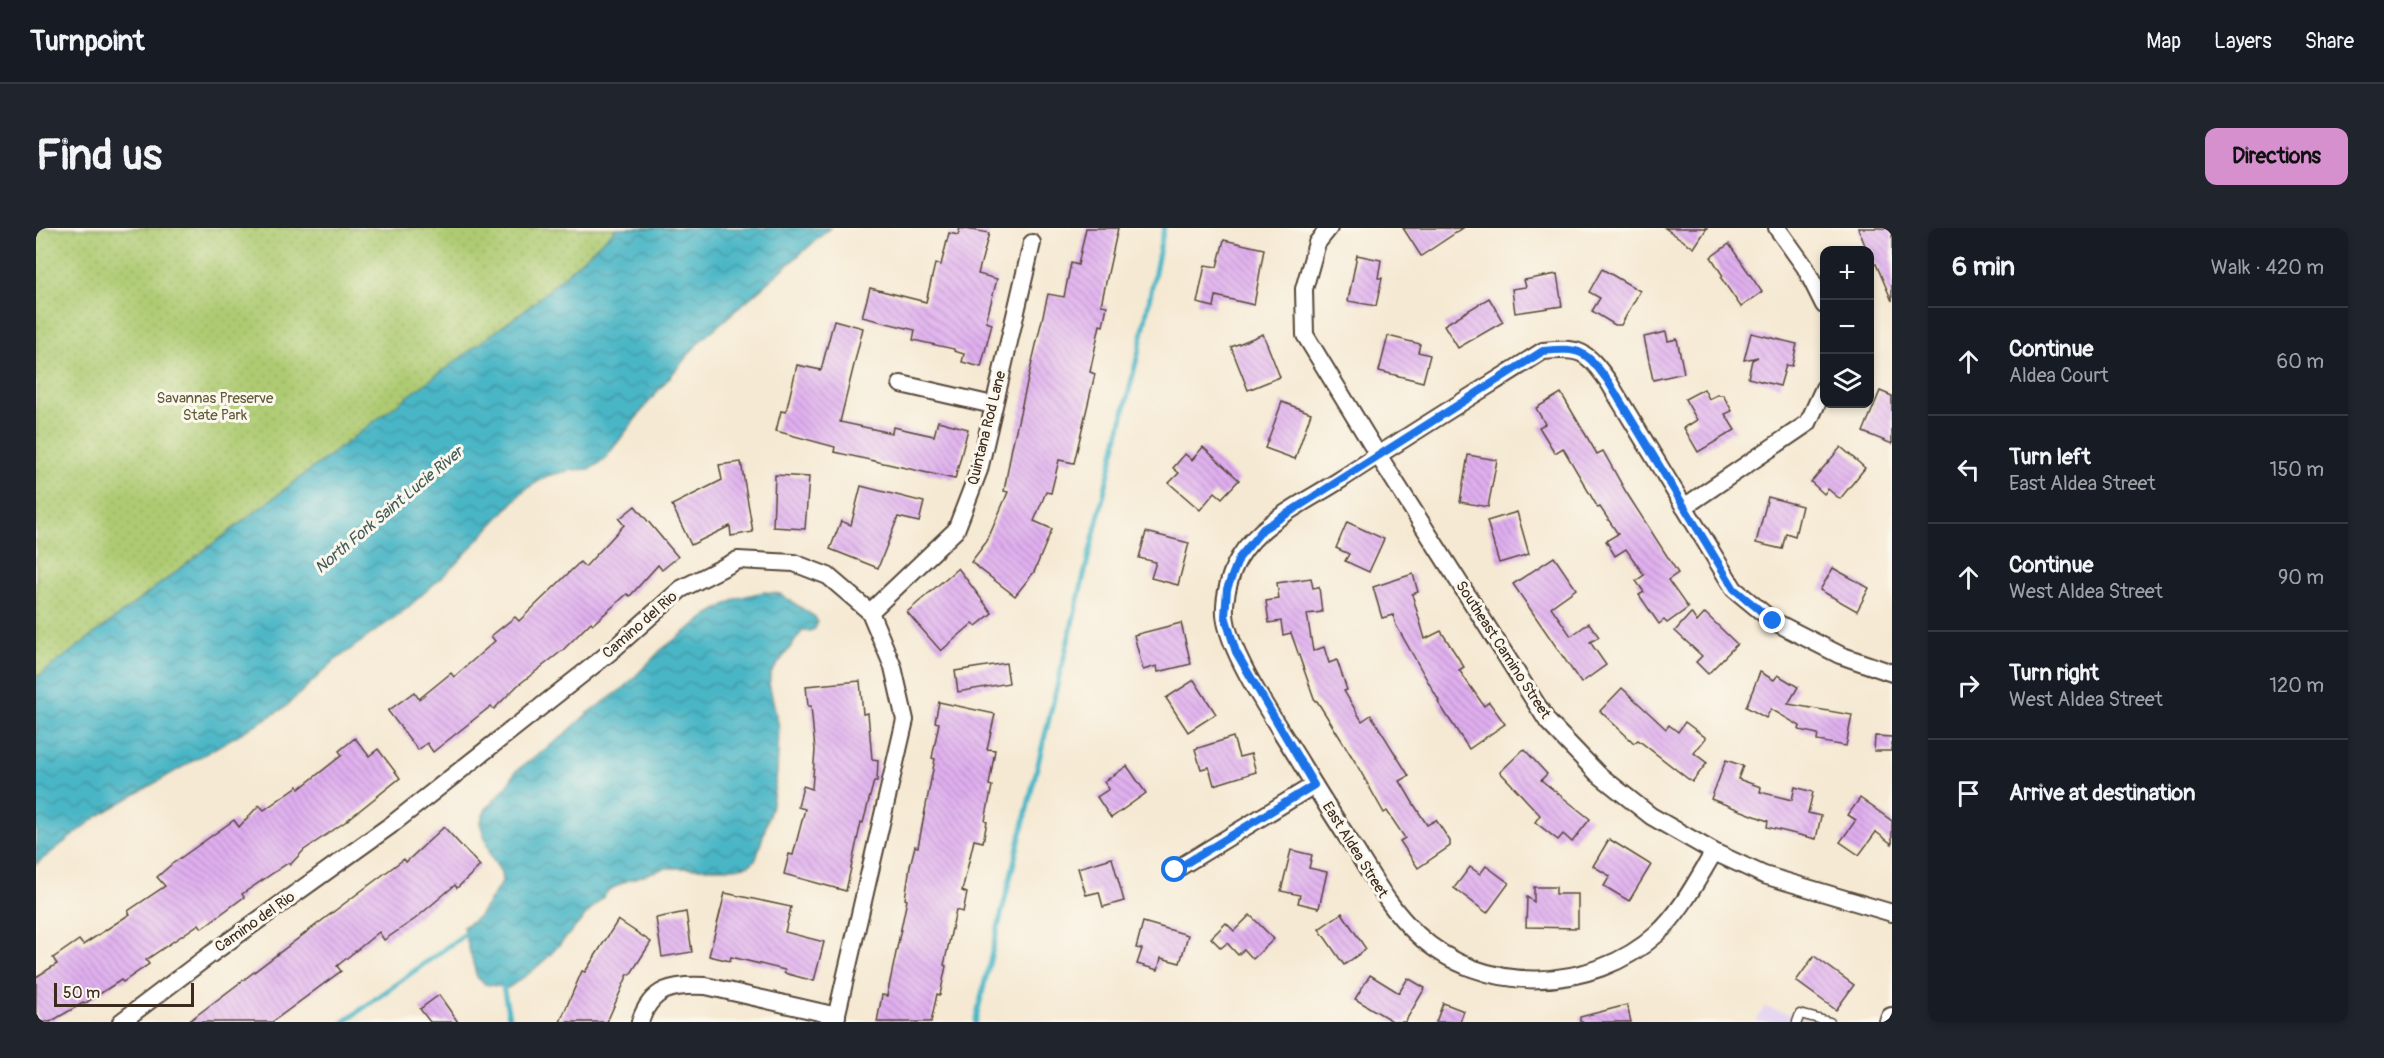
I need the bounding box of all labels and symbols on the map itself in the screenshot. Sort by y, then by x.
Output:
street label: Quintana Rod Lane [964,368,1011,487]
park label: Savannas Preserve State Park [157,389,274,425]
water label: North Fork Saint Lucie River [311,441,469,578]
street label: Southeast Camino Street [1451,577,1555,723]
street label: Camino del Rio [599,587,681,663]
route end [1759,607,1785,633]
street label: East Aldea Street [1318,798,1393,902]
route start [1161,856,1187,882]
street label: Camino del Rio [211,887,299,957]
scale bar [54,980,194,1008]

